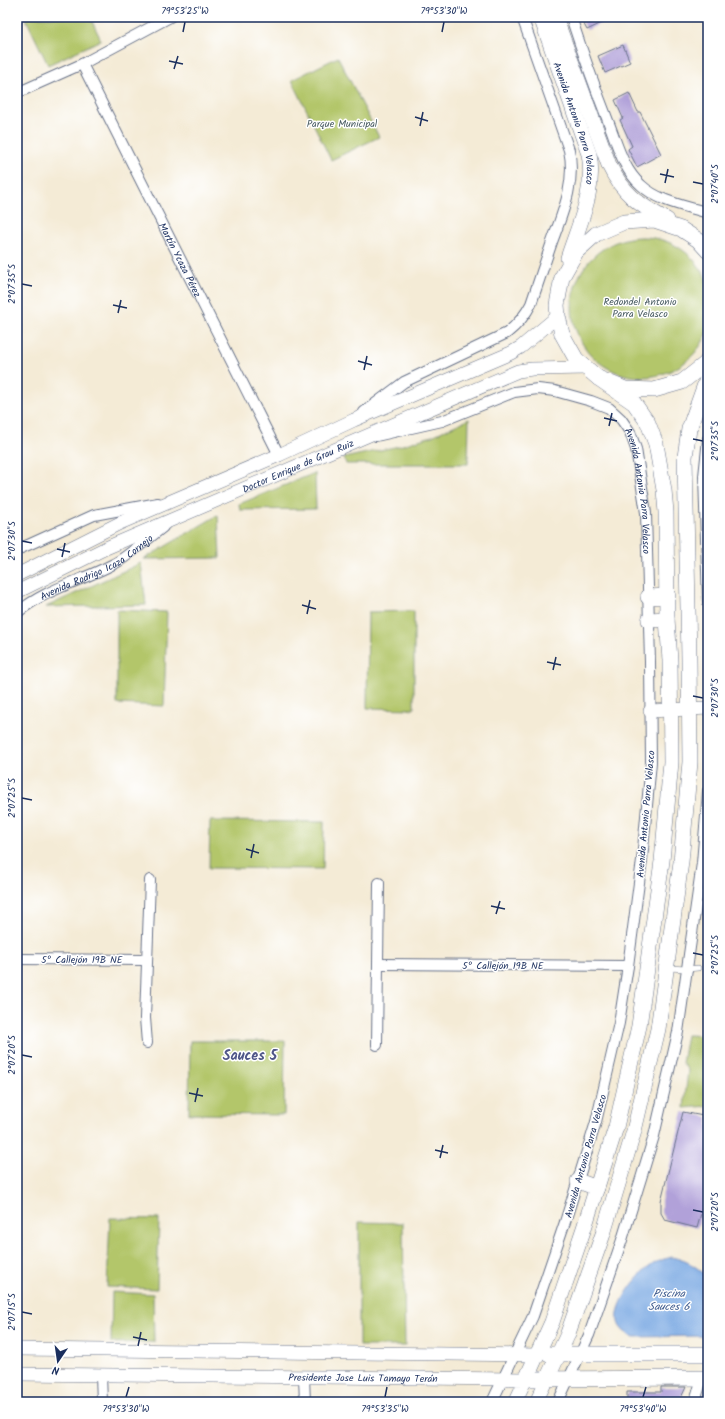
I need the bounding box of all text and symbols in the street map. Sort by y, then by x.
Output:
text: 79°53'25"W [161,3,209,19]
text: 79°53'30"W [420,3,468,19]
street label: Avenida Antonio Parra Velasco [548,60,598,186]
park label: Parque Municipal [307,116,378,132]
text: 2°07'40"S [707,164,723,204]
street label: Martín Ycaza Pérez [154,220,205,301]
text: 2°07'35"S [4,263,20,304]
park label: Redondel Antonio Parra Velasco [603,294,677,322]
text: 2°07'35"S [707,420,723,461]
street label: Avenida Antonio Parra Velasco [620,424,654,555]
street label: Doctor Enrique de Grau Ruiz [240,435,357,498]
text: 2°07'30"S [4,521,20,561]
street label: Avenida Rodrigo Icaza Cornejo [37,531,157,605]
text: 2°07'30"S [707,678,723,718]
street label: Avenida Antonio Parra Velasco [632,749,660,878]
text: 2°07'25"S [4,777,20,818]
text: 2°07'25"S [707,934,723,975]
street label: 5º Callejón 19B NE [41,952,124,968]
street label: 5º Callejón 19B NE [462,958,545,974]
text: 2°07'20"S [4,1034,20,1075]
district label: Sauces 5 [223,1045,279,1067]
street label: Avenida Antonio Parra Velasco [561,1092,611,1220]
text: 2°07'20"S [707,1191,723,1232]
water label: Piscina Sauces 6 [648,1285,691,1316]
text: 2°07'15"S [4,1293,20,1331]
north arrow [38,1341,78,1381]
text: N [51,1360,61,1379]
street label: Presidente Jose Luis Tamayo Terán [288,1370,438,1387]
text: 79°53'30"W [102,1401,150,1417]
text: 79°53'35"W [361,1401,409,1417]
text: 79°53'40"W [619,1401,667,1417]

